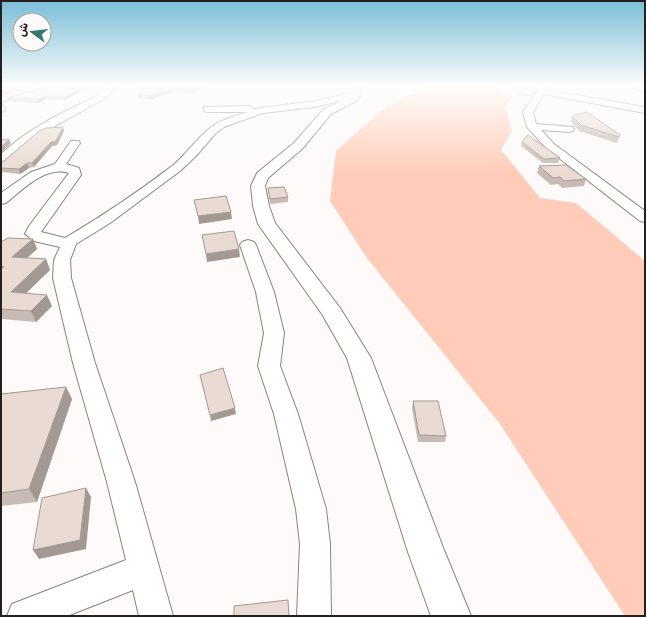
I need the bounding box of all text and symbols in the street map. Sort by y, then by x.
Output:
north arrow [12,12,52,52]
text: ش [15,21,31,38]

